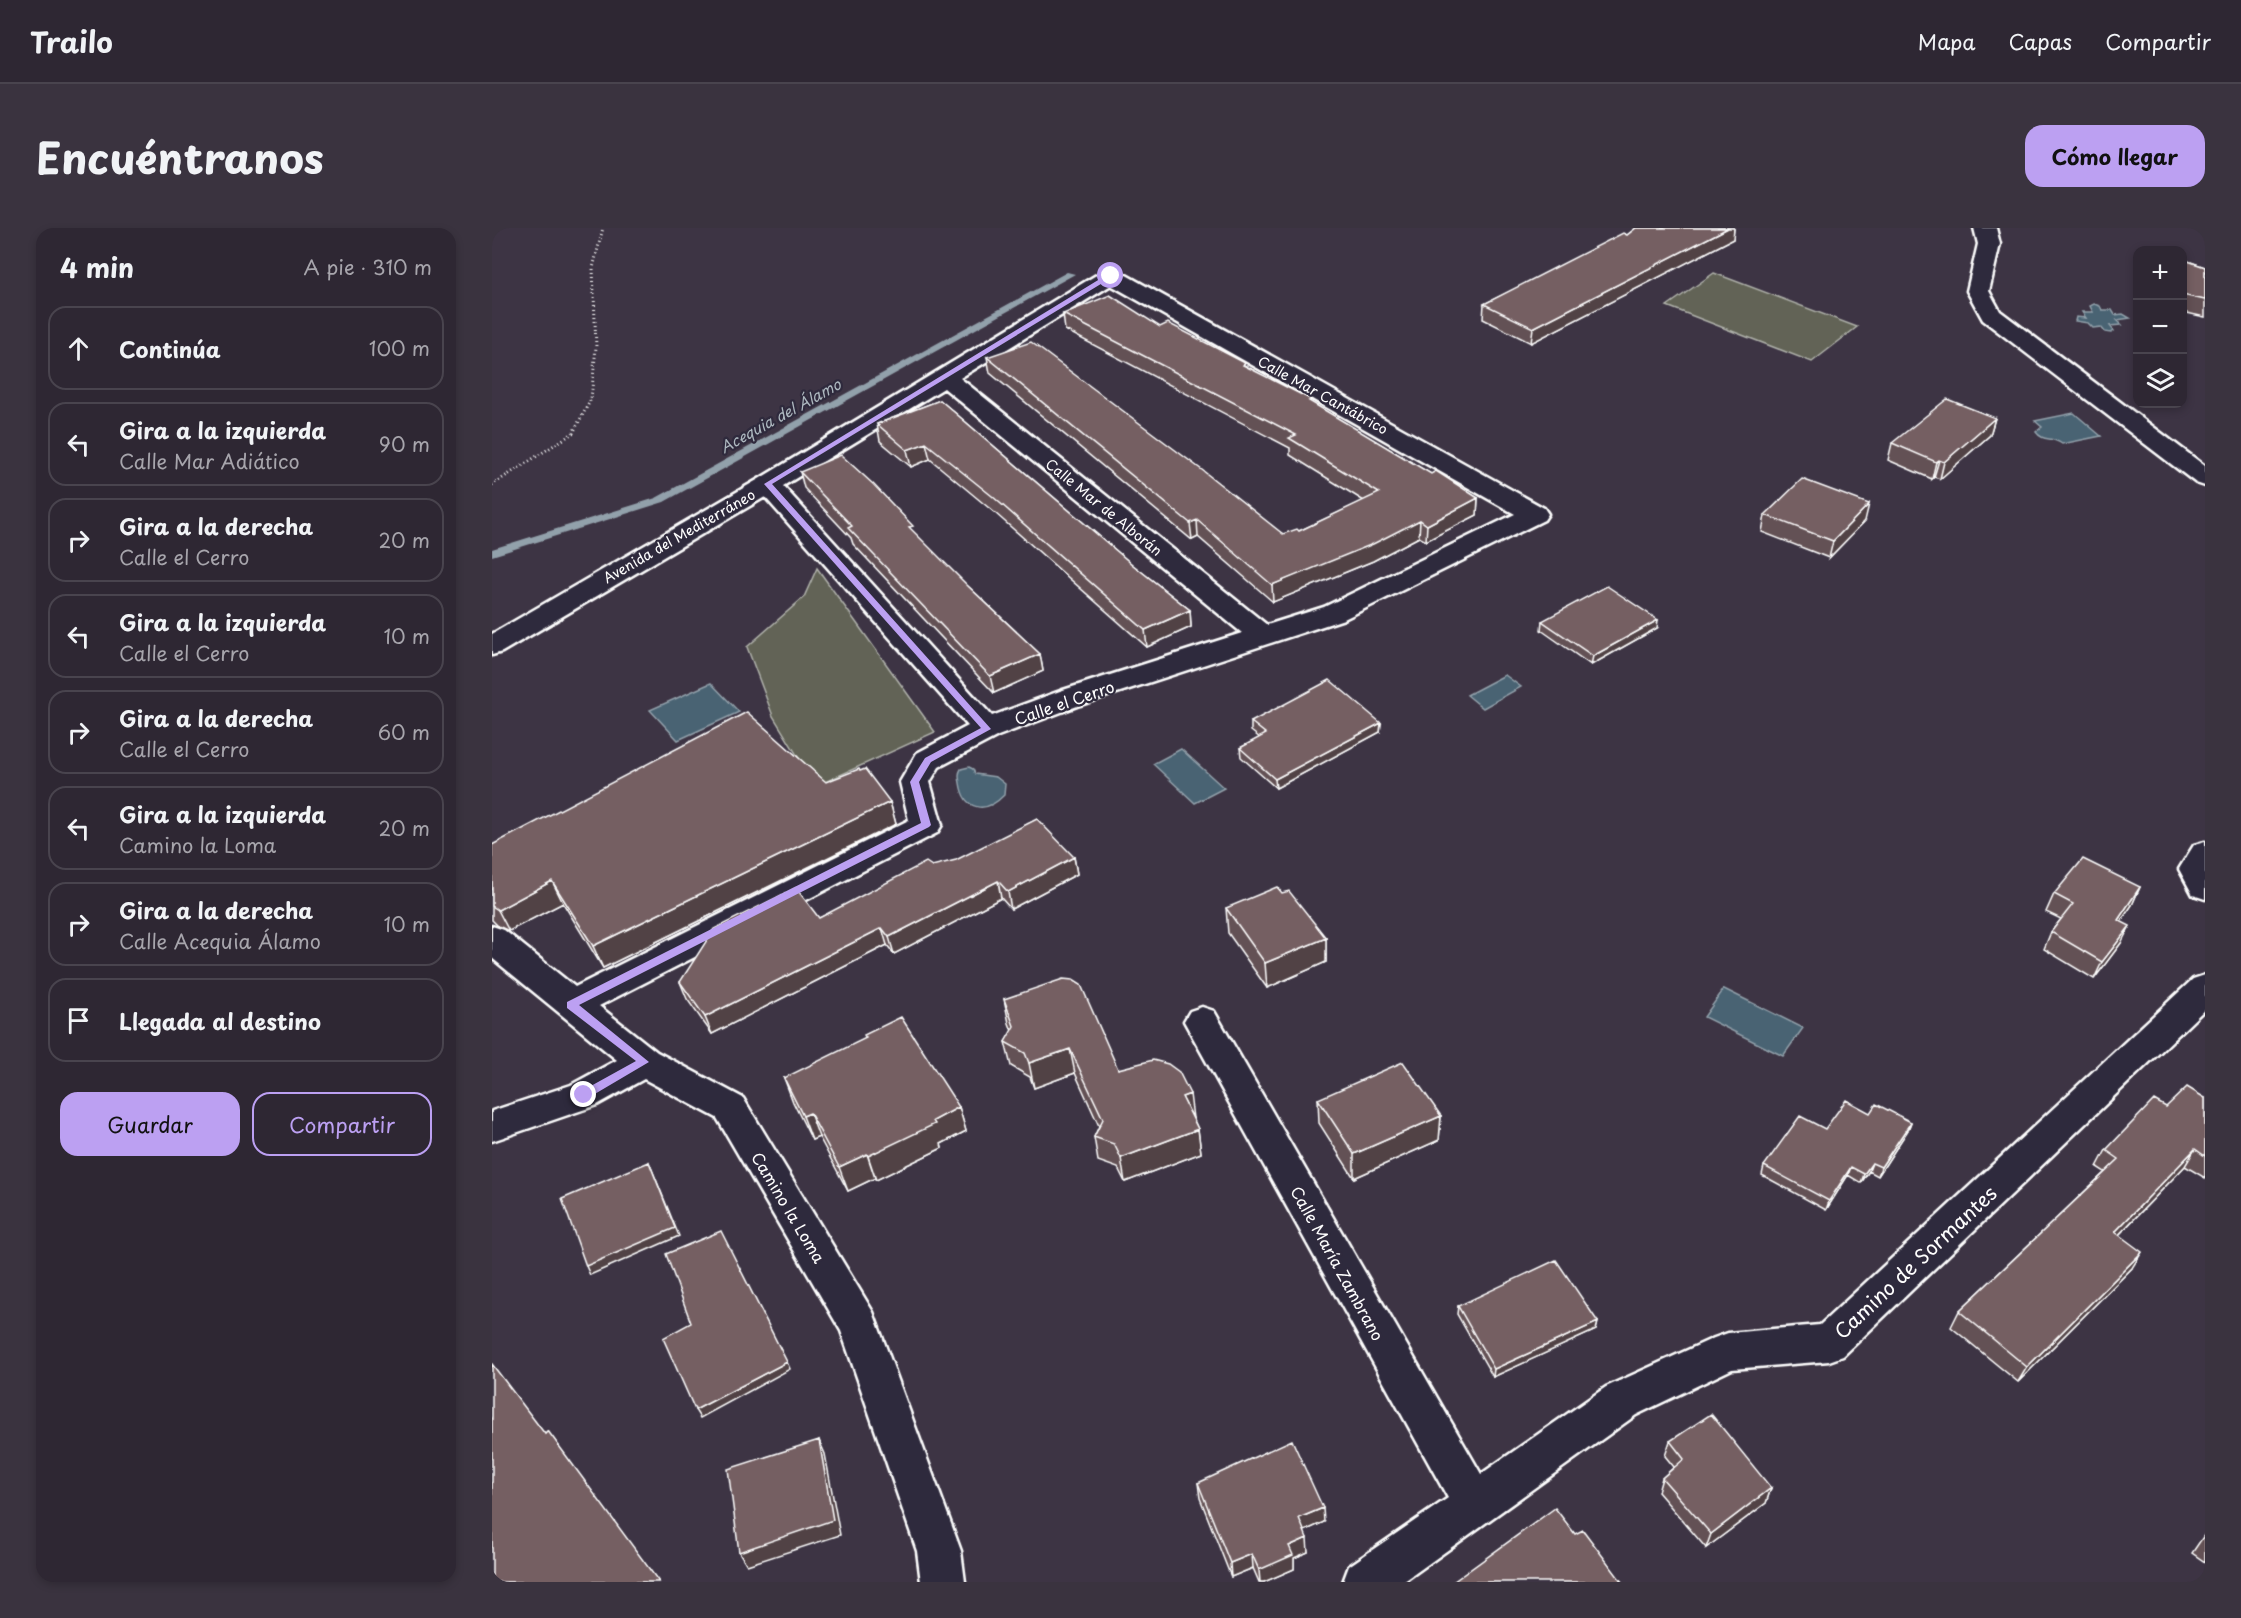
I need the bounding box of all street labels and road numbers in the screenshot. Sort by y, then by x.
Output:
street label: Calle Mar Cantábrico [1254,350,1392,440]
street label: Calle Mar de Alborán [1041,453,1167,561]
street label: Avenida del Mediterráneo [599,484,759,588]
street label: Calle el Cerro [1011,674,1117,730]
street label: Camino la Loma [746,1147,832,1267]
street label: Camino de Sormantes [1827,1178,2003,1346]
street label: Calle María Zambrano [1285,1181,1391,1345]

